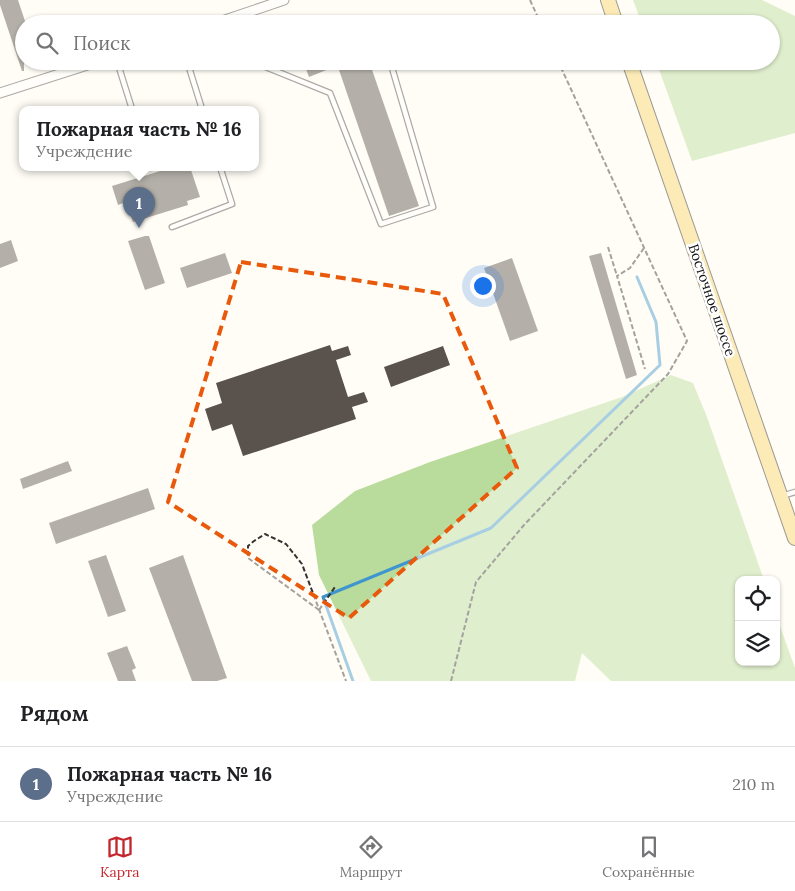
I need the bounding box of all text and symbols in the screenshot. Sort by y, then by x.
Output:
search box [15,15,780,70]
icon: search [33,29,61,57]
text: Поиск [73,31,130,55]
popup [19,106,259,171]
text: Пожарная часть № 16 [36,117,242,141]
text: Учреждение [36,141,132,161]
pin: 1 [123,187,155,228]
street label: Восточное шоссе [684,241,740,359]
your location [470,273,496,299]
map controls [735,576,780,666]
button: locate [735,576,780,621]
button: layers [735,621,780,666]
text: Рядом [20,700,89,727]
text: Пожарная часть № 16 [67,762,272,786]
text: 1 [33,774,39,794]
text: 210 m [732,774,775,794]
text: Учреждение [67,786,163,806]
tab: Карта [100,833,139,881]
tab: Маршрут [340,833,402,881]
tab: Сохранённые [602,833,695,881]

